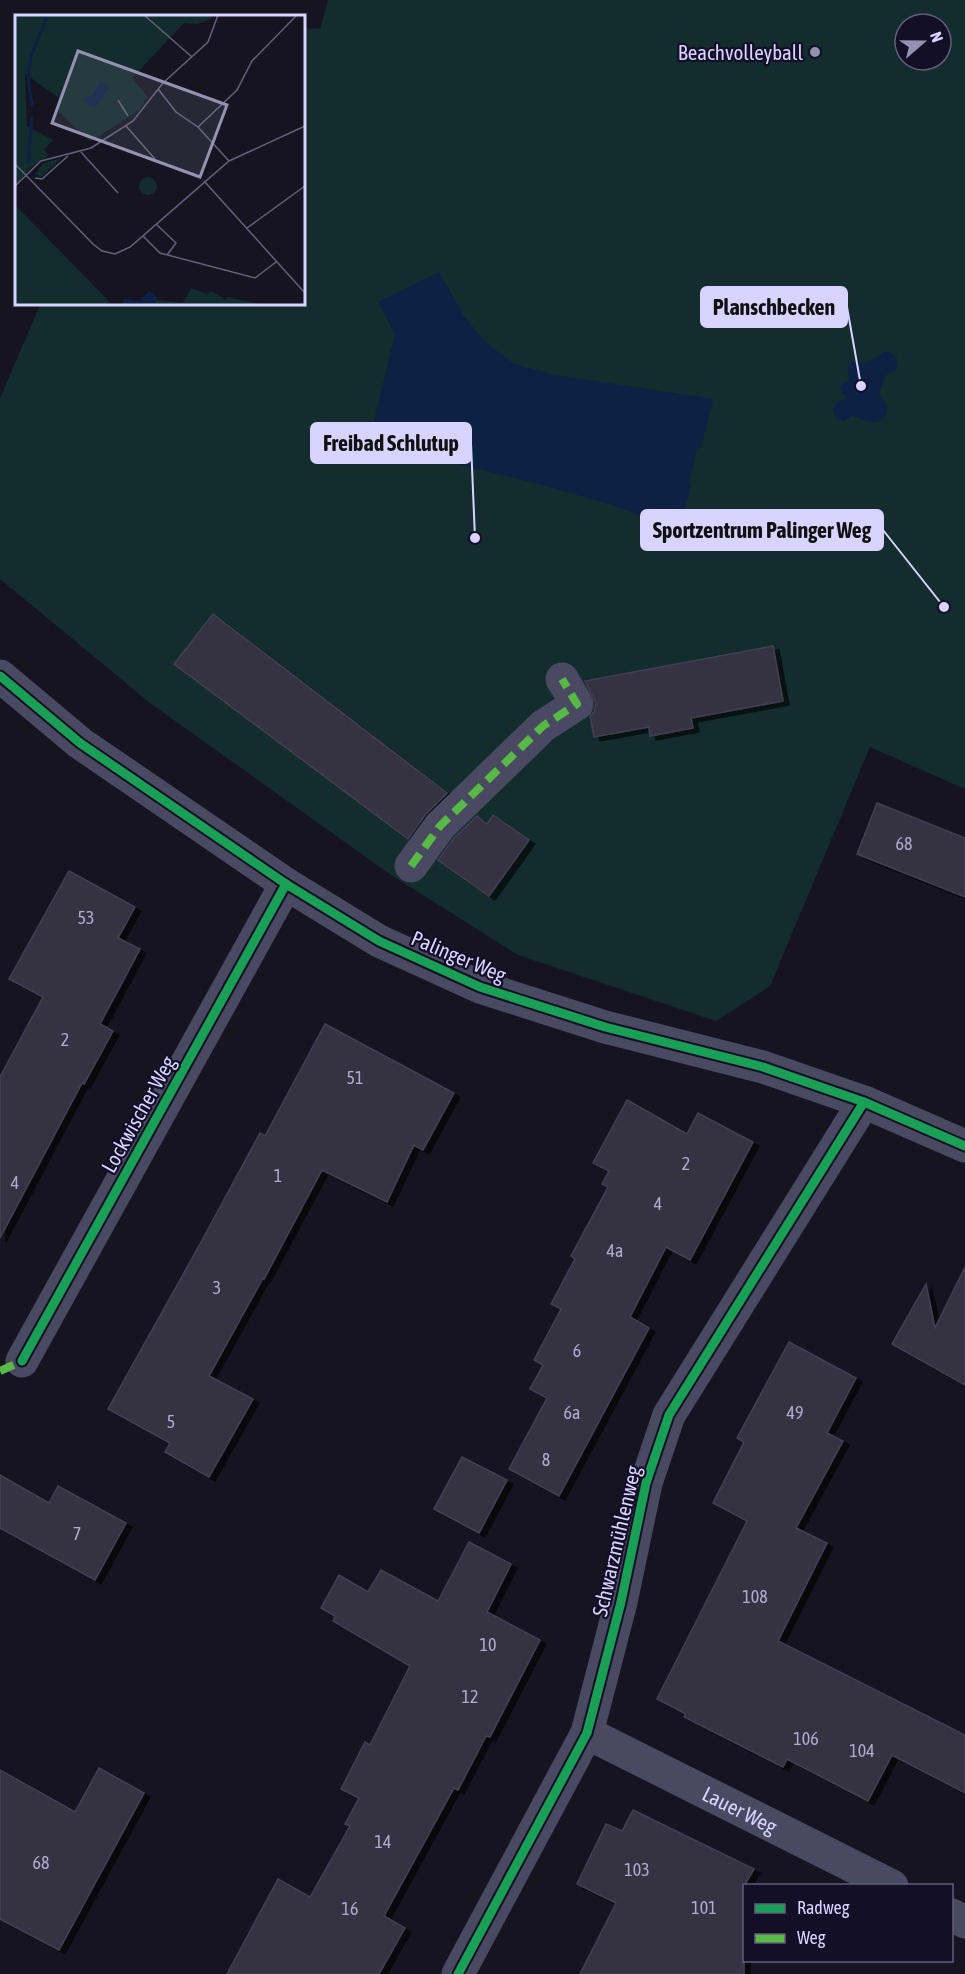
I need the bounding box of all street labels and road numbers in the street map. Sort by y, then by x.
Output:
street label: Palinger Weg [408,925,510,987]
street label: Lockwischer Weg [96,1052,180,1176]
street label: Schwarzmühlenweg [587,1463,645,1619]
street label: Lauer Weg [699,1781,781,1838]

